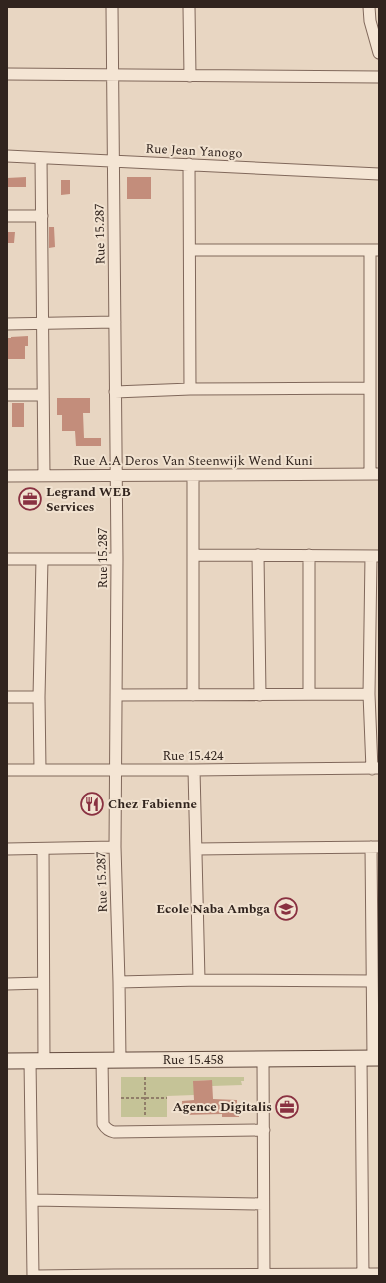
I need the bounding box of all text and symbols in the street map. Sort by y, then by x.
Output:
street label: Rue Jean Yanogo [145,138,243,164]
street label: Rue 15.287 [89,203,111,265]
street label: Rue A.A Deros Van Steenwijk Wend Kuni [73,451,313,471]
place label: Legrand WEB Services [46,482,131,517]
office icon: Legrand WEB Services [17,486,43,512]
street label: Rue 15.287 [93,527,113,589]
street label: Rue 15.424 [162,746,224,766]
restaurant icon: Chez Fabienne [79,791,105,817]
place label: Chez Fabienne [108,794,197,814]
street label: Rue 15.287 [91,851,113,913]
school or university icon: Ecole Naba Ambga [273,896,299,922]
place label: Ecole Naba Ambga [156,899,270,919]
street label: Rue 15.458 [162,1050,224,1070]
office icon: Agence Digitalis [274,1094,300,1120]
place label: Agence Digitalis [173,1097,272,1117]

